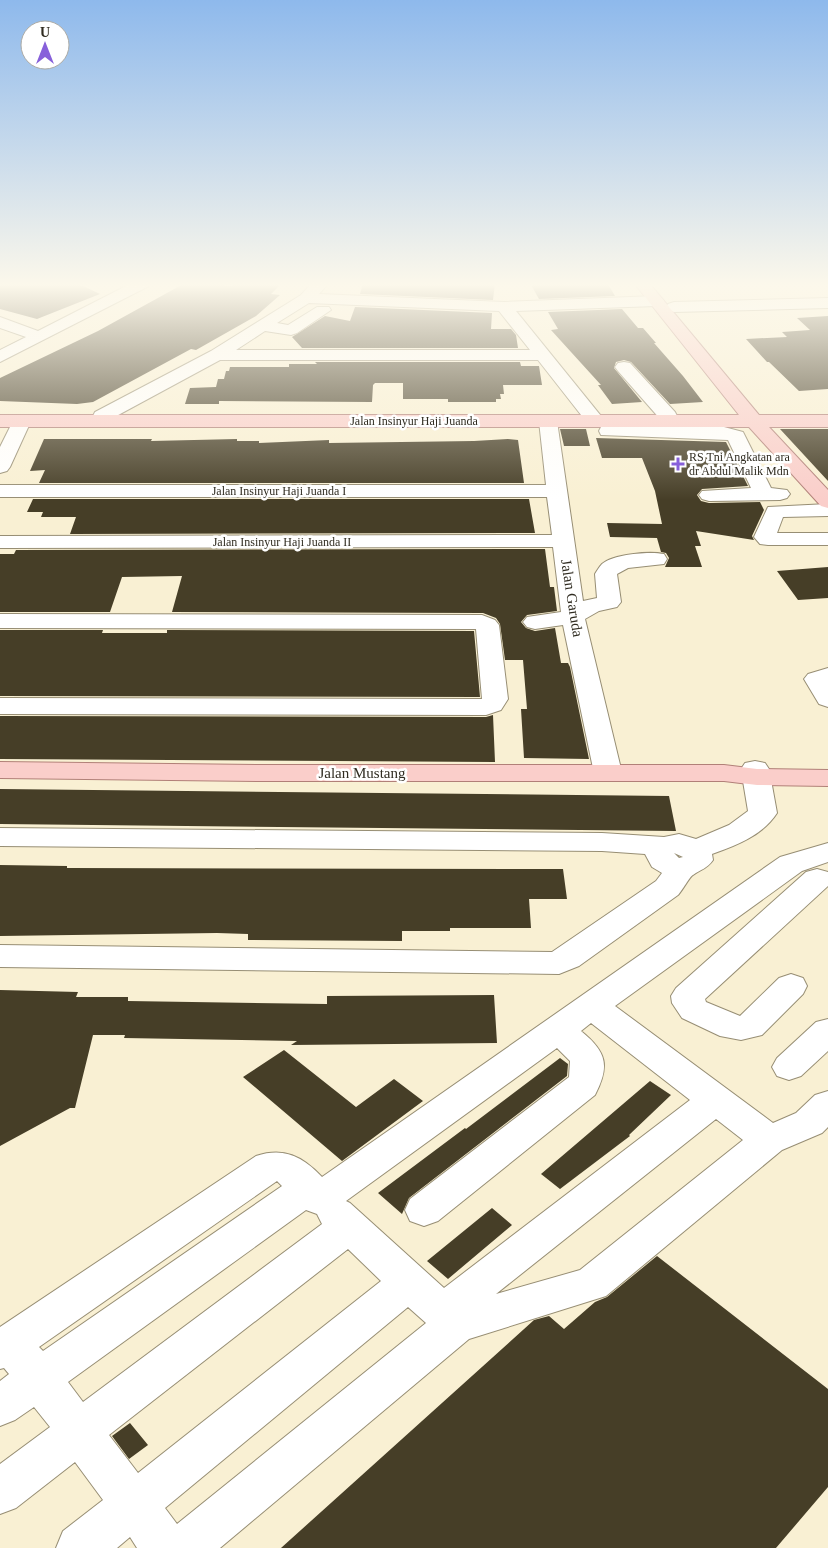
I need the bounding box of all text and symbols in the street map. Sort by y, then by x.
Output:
north arrow [20,20,70,70]
text: U [40,25,50,40]
street label: Jalan Insinyur Haji Juanda [350,414,478,428]
place label: RS Tni Angkatan ara dr Abdul Malik Mdn [689,450,790,478]
marker: RS Tni Angkatan ara dr Abdul Malik Mdn [671,457,685,471]
street label: Jalan Insinyur Haji Juanda I [212,484,346,498]
street label: Jalan Insinyur Haji Juanda II [213,535,351,549]
street label: Jalan Garuda [558,558,586,638]
street label: Jalan Mustang [318,765,406,781]

